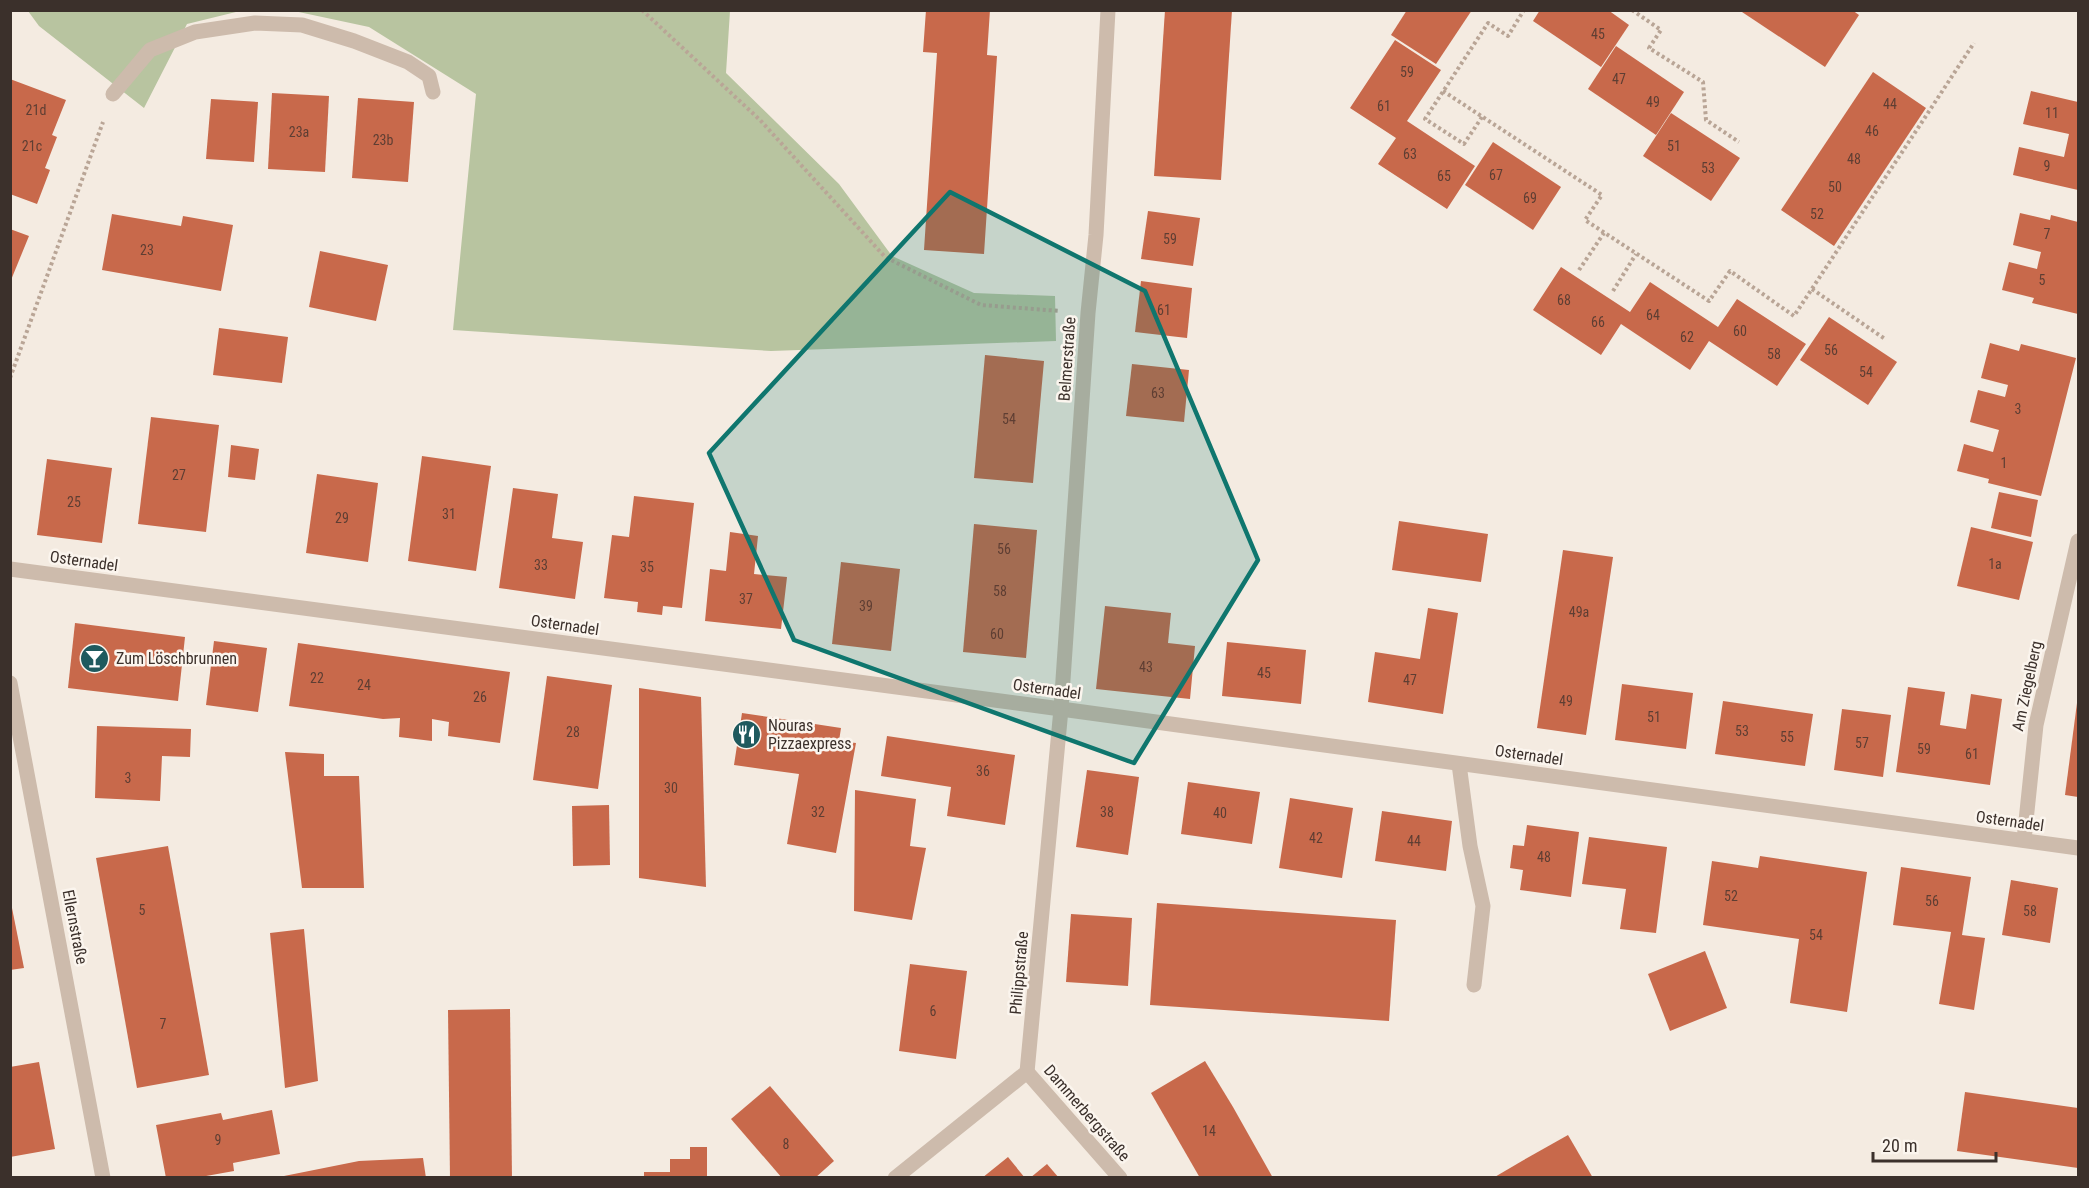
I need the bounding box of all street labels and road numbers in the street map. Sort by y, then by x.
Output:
street label: Belmerstraße [1055,316,1079,402]
street label: Osternadel [49,547,119,575]
street label: Osternadel [530,611,600,639]
street label: Am Ziegelberg [2008,639,2046,733]
street label: Osternadel [1012,675,1082,703]
street label: Osternadel [1494,741,1564,769]
street label: Osternadel [1975,807,2045,835]
street label: Ellernstraße [58,888,92,966]
street label: Philippstraße [1006,931,1032,1015]
street label: Dammerbergstraße [1040,1061,1134,1165]

